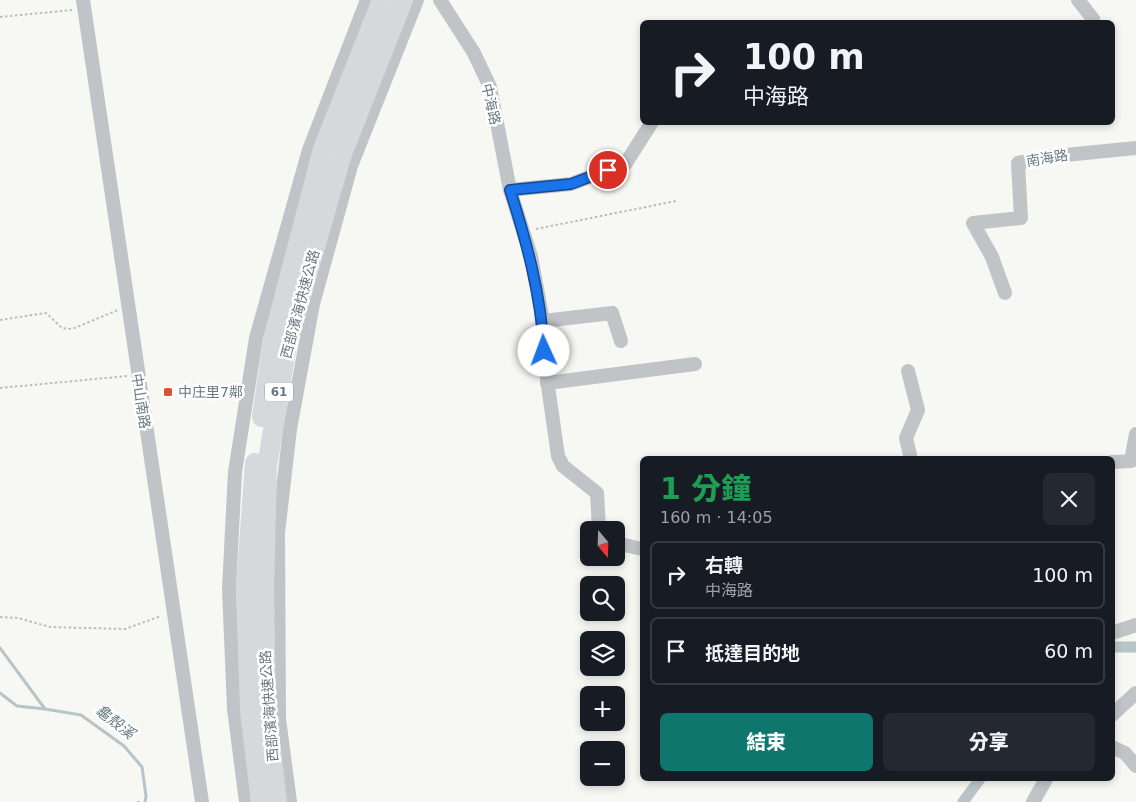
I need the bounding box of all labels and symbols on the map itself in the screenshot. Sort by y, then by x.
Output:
street label: 中海路 [478,82,504,126]
street label: 南海路 [1025,147,1069,169]
pin [587,149,629,191]
street label: 西部濱海快速公路 [278,248,322,360]
position arrow [517,324,569,376]
street label: 中山南路 [129,372,153,430]
road number: 61 [265,382,293,402]
place label: 中庄里7鄰 [178,384,243,400]
marker: 中庄里7鄰 [162,386,174,398]
north arrow [580,521,625,566]
street label: 西部濱海快速公路 [257,650,281,762]
water label: 龜殼溪 [92,701,140,744]

